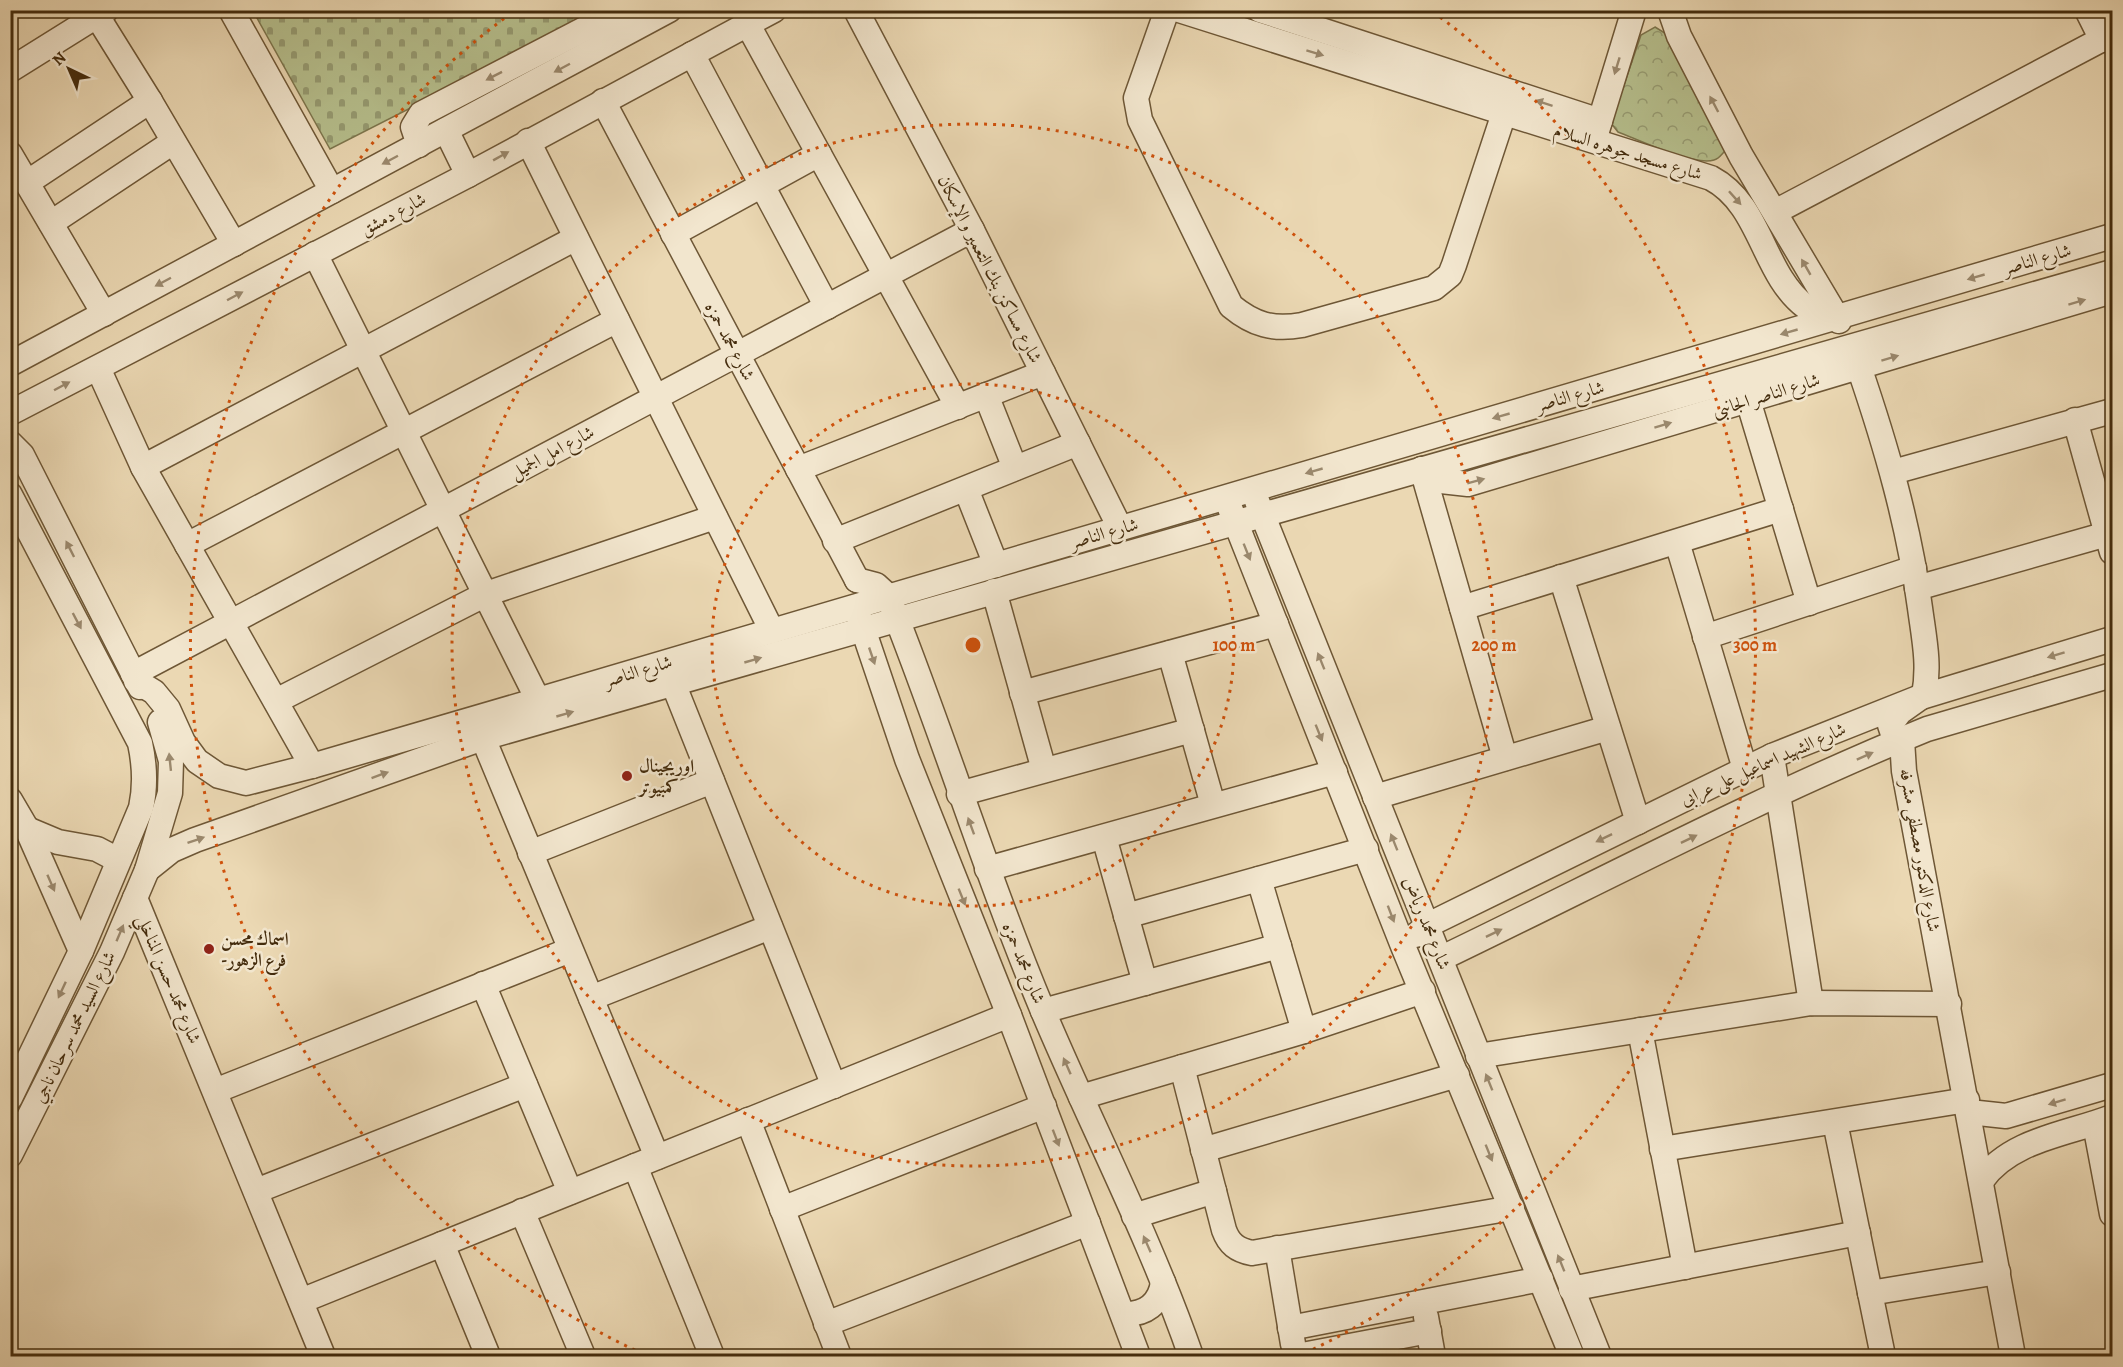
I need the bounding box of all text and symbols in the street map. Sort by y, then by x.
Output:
north arrow [39,39,99,99]
text: N [47,47,71,71]
one-way arrow [1306,49,1324,59]
one-way arrow [1612,57,1621,75]
one-way arrow [553,63,570,73]
one-way arrow [486,71,503,81]
one-way arrow [1710,95,1719,112]
one-way arrow [1535,98,1553,107]
street label: شارع مسجد جوهره السلام [1550,118,1705,190]
one-way arrow [493,151,510,161]
one-way arrow [381,155,398,165]
street label: شارع مساكن بنك التعمير و الإسكان [929,171,1048,368]
street label: شارع دمشق [356,187,431,244]
one-way arrow [1728,190,1741,205]
street label: شارع الناصر [1998,238,2075,284]
one-way arrow [1802,258,1812,275]
one-way arrow [1967,272,1985,282]
one-way arrow [154,277,171,287]
one-way arrow [227,291,244,301]
street label: شارع محمد حمزه [697,297,761,386]
one-way arrow [2068,297,2086,306]
one-way arrow [1780,328,1798,337]
one-way arrow [1881,353,1899,362]
street label: شارع الناصر الجانبى [1709,367,1824,426]
street label: شارع الناصر [1531,375,1608,421]
one-way arrow [54,381,71,391]
one-way arrow [1492,412,1510,421]
street label: شارع امل الجميل [506,420,600,487]
one-way arrow [1654,420,1672,429]
one-way arrow [1305,467,1323,476]
one-way arrow [1467,476,1485,485]
street label: شارع الناصر [1065,512,1142,558]
one-way arrow [65,540,74,557]
one-way arrow [1242,543,1252,561]
one-way arrow [71,612,81,630]
text: 100 m [1213,633,1255,657]
text: 200 m [1471,633,1517,657]
text: 300 m [1733,633,1777,657]
centre of rings [963,635,983,655]
one-way arrow [867,647,877,665]
street label: شارع الناصر [599,649,676,696]
one-way arrow [2047,651,2065,660]
one-way arrow [1316,652,1326,670]
one-way arrow [744,655,762,664]
one-way arrow [556,709,574,718]
street label: شارع الشهيد اسماعيل على عرابى [1676,717,1851,814]
one-way arrow [1315,724,1325,742]
one-way arrow [165,752,175,771]
one-way arrow [1857,752,1874,761]
place label: اوريجينال كمبيوتر [637,754,694,799]
street label: شارع الدكتور مصطفى مشرفه [1891,766,1946,934]
one-way arrow [371,769,389,779]
marker: اوريجينال كمبيوتر [620,769,634,783]
one-way arrow [966,817,975,835]
one-way arrow [1389,833,1399,851]
one-way arrow [1595,833,1613,843]
one-way arrow [1680,834,1697,844]
one-way arrow [187,835,205,845]
street label: شارع محمد رياض [1395,873,1457,974]
one-way arrow [46,874,55,891]
one-way arrow [957,889,967,907]
one-way arrow [1387,905,1396,923]
street label: شارع محمد حسن المناخلي [126,911,207,1049]
street label: شارع محمد حمزه [994,919,1051,1008]
one-way arrow [115,924,125,942]
place label: اسماك محسن -فرع الزهور [221,927,289,975]
one-way arrow [1486,928,1503,937]
marker: اسماك محسن -فرع الزهور [202,942,216,956]
street label: شارع السيد محمد سرحان ناجي [27,947,124,1108]
one-way arrow [57,982,66,999]
one-way arrow [1062,1056,1072,1074]
one-way arrow [1484,1073,1494,1091]
one-way arrow [2048,1098,2066,1107]
one-way arrow [1052,1129,1061,1147]
one-way arrow [1484,1144,1494,1162]
one-way arrow [1142,1235,1151,1252]
one-way arrow [1556,1254,1566,1272]

